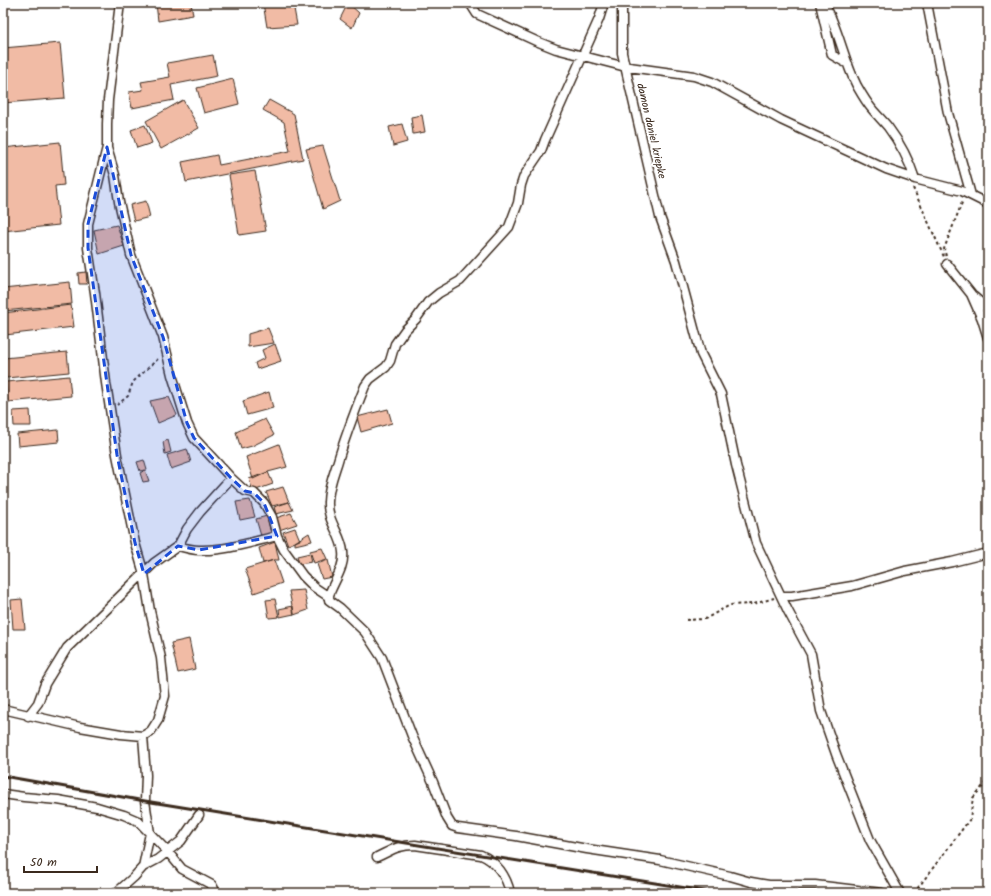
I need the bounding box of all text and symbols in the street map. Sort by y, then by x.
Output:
street label: damon daniel kriepke [631,81,671,181]
scale bar [24,848,97,874]
text: 50 m [30,853,57,872]

